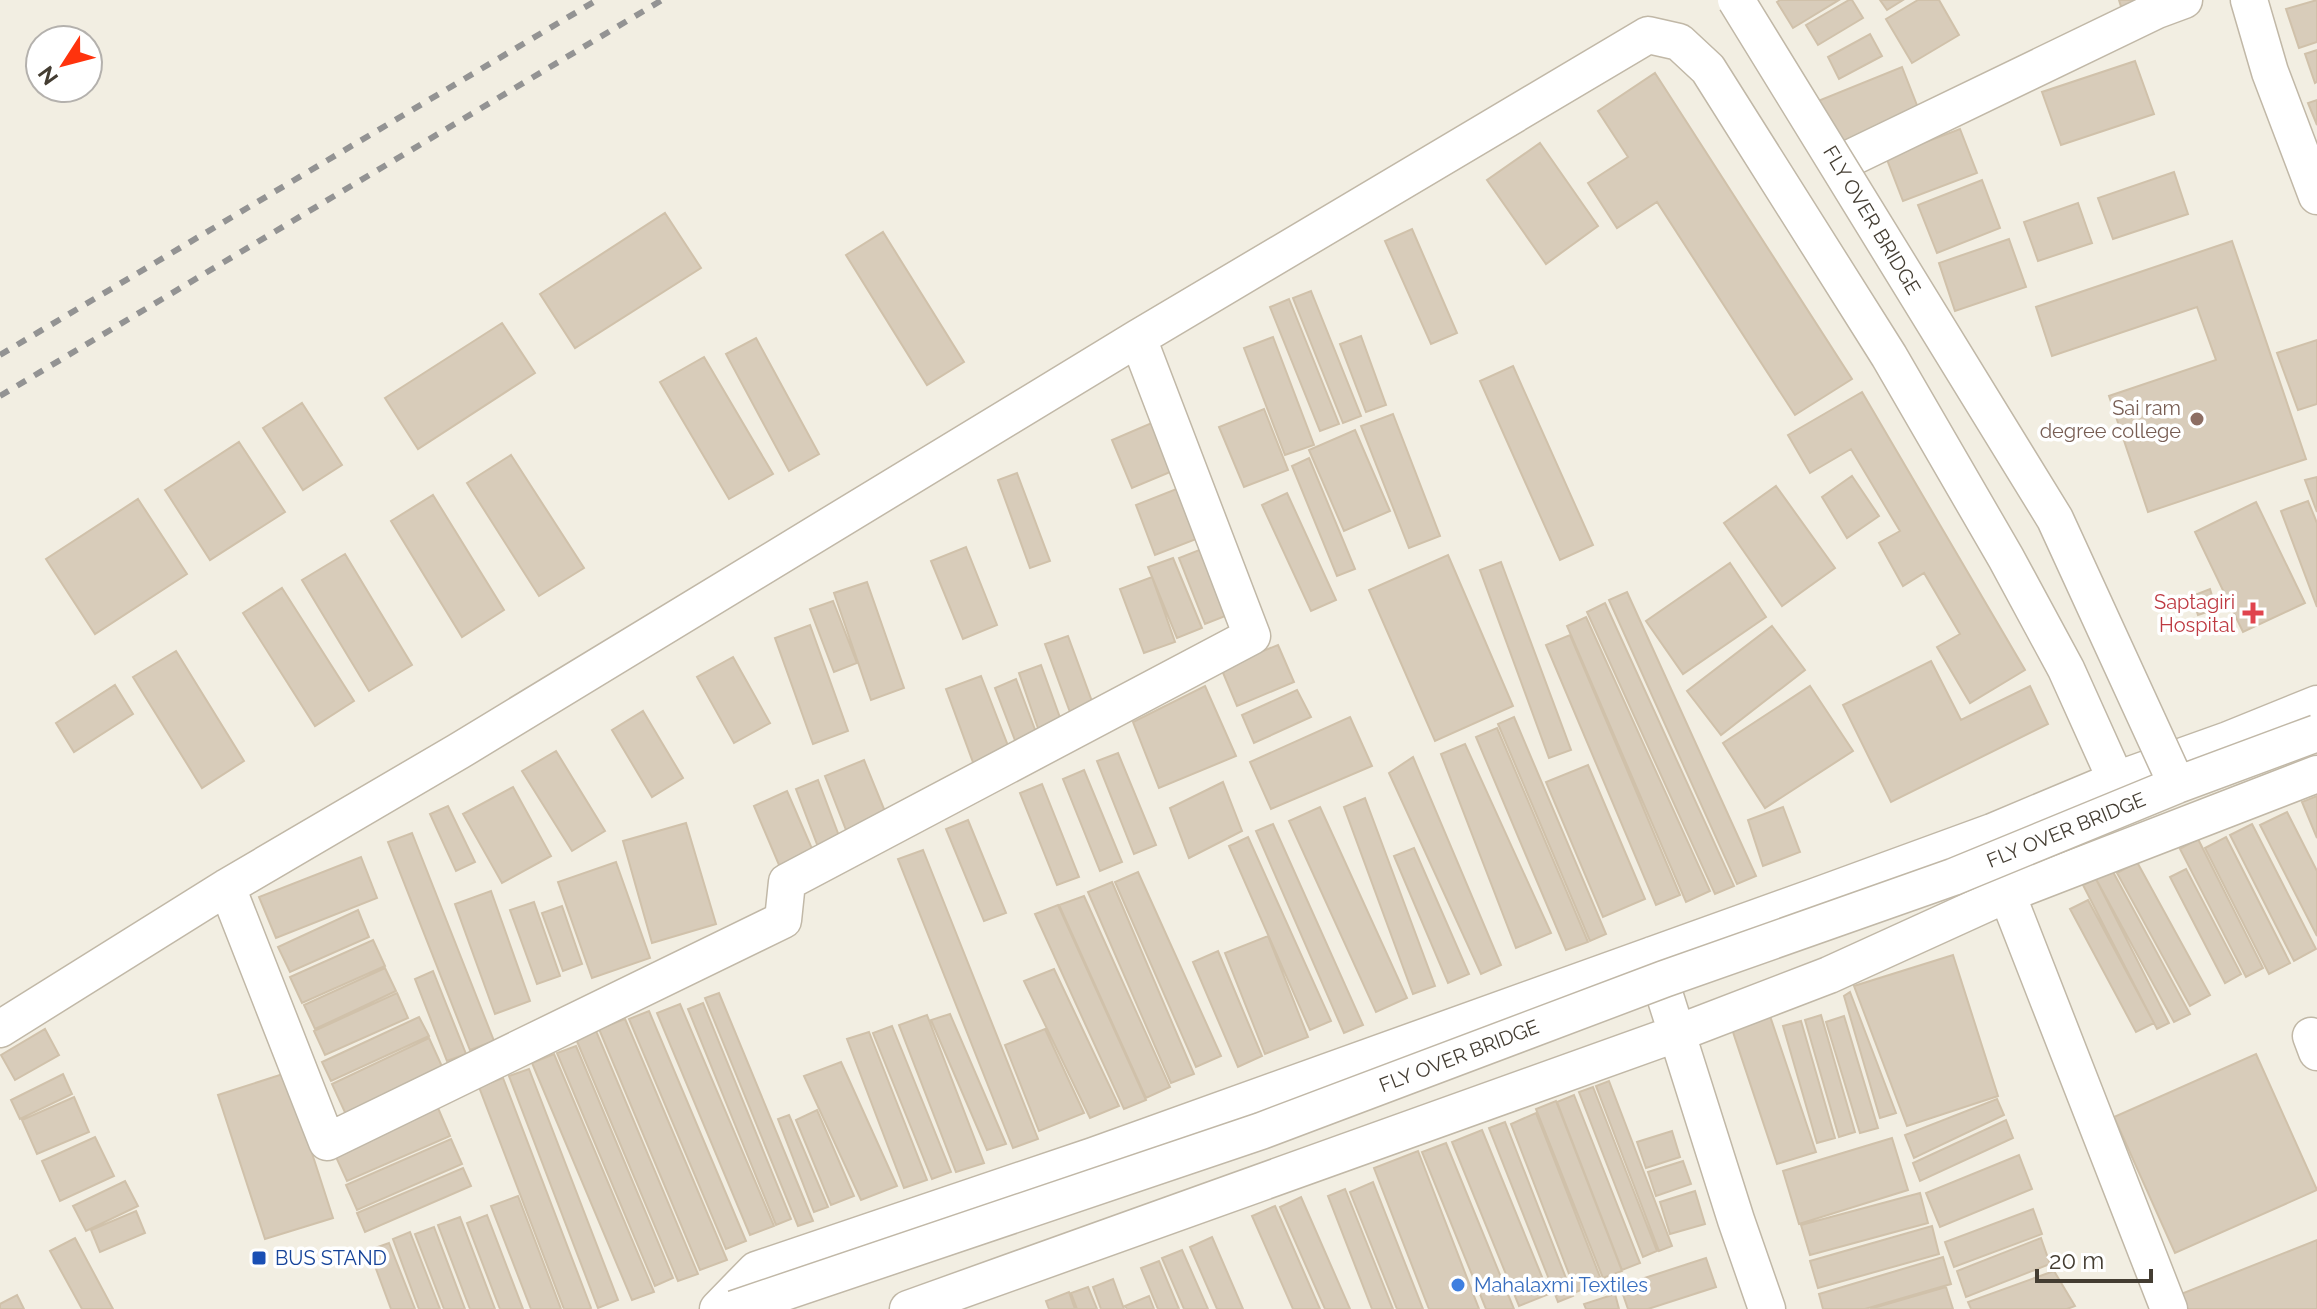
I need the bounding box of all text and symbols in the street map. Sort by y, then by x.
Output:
north arrow [24,24,104,104]
text: N [32,61,63,90]
street label: FLY OVER BRIDGE [1818,141,1926,299]
place label: Sai ram degree college [2040,396,2181,443]
marker: Sai ram degree college [2188,410,2206,428]
place label: Saptagiri Hospital [2154,590,2236,637]
marker: Saptagiri Hospital [2242,602,2264,624]
street label: FLY OVER BRIDGE [1983,787,2149,873]
street label: FLY OVER BRIDGE [1376,1014,1542,1098]
scale bar [2037,1233,2151,1283]
place label: BUS STAND [275,1246,387,1270]
text: 20 m [2049,1246,2104,1275]
marker: BUS STAND [250,1249,268,1267]
place label: Mahalaxmi Textiles [1474,1273,1648,1297]
marker: Mahalaxmi Textiles [1449,1276,1467,1294]

